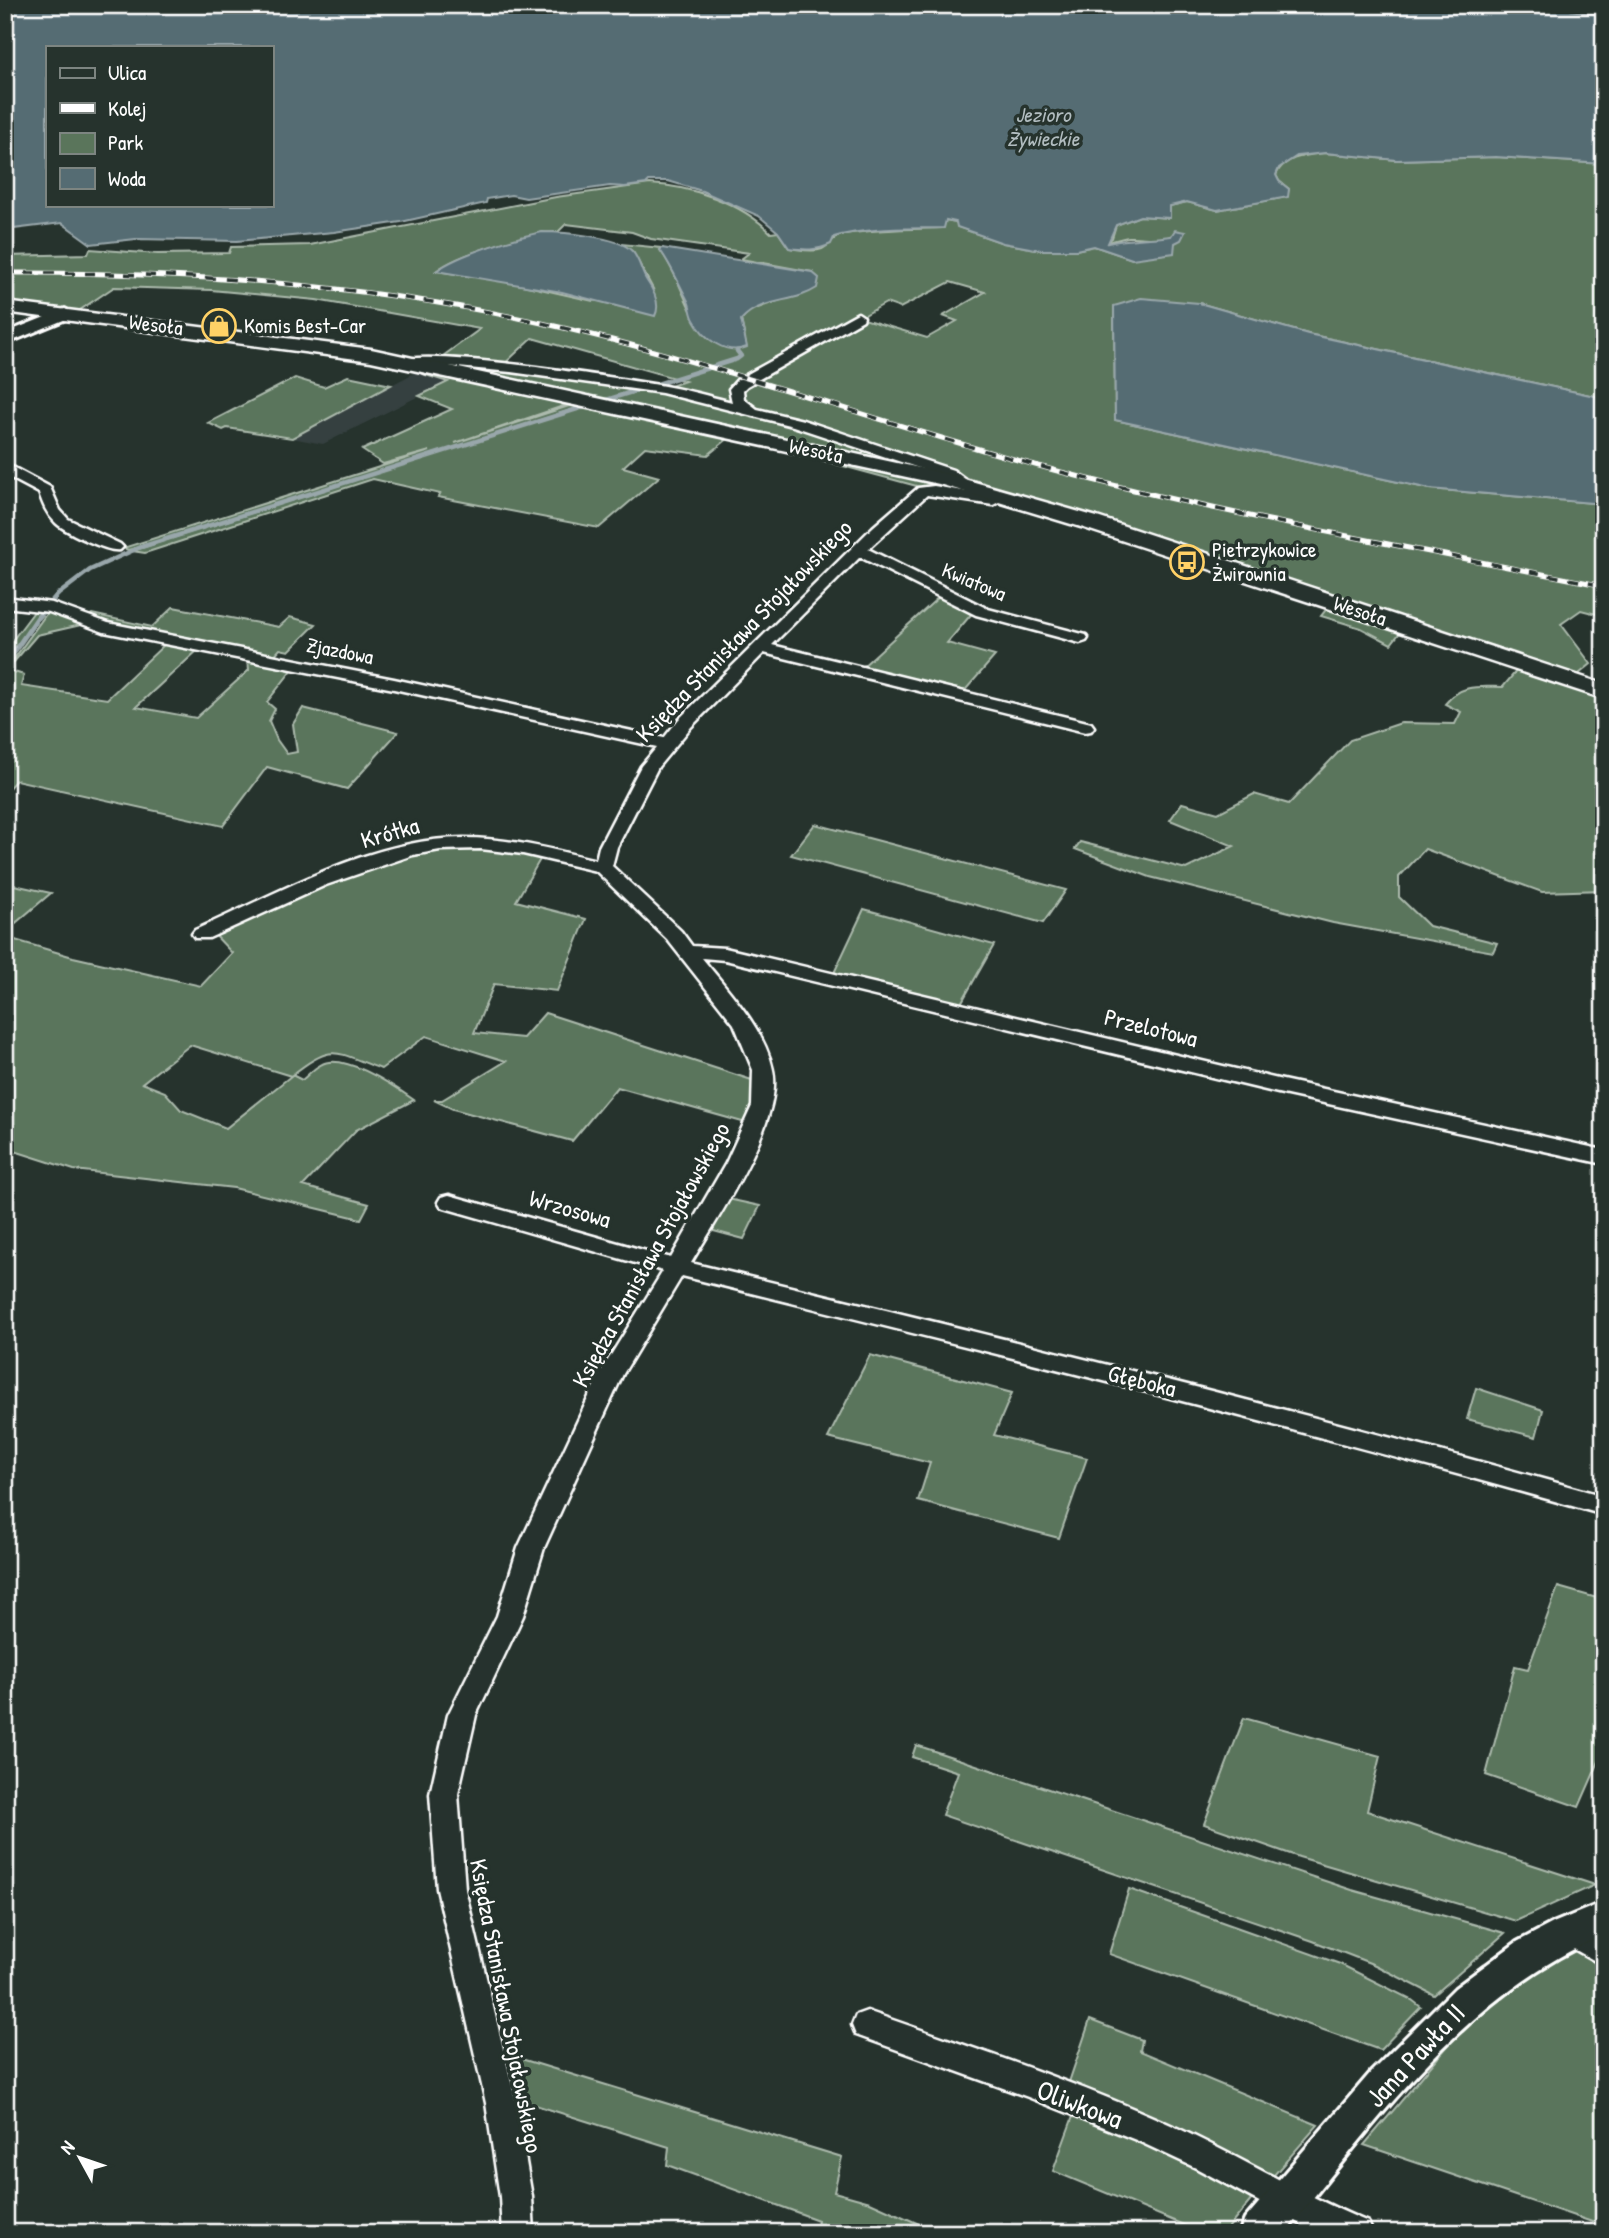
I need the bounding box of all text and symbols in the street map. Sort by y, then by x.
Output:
legend [46,46,273,206]
text: Ulica [108,58,146,87]
text: Kolej [108,94,146,123]
water label: Jezioro Żywieckie [1007,100,1081,153]
text: Park [108,128,143,157]
text: Woda [108,164,146,193]
street label: Wesoła [127,307,185,342]
shop icon: Komis Best-Car [200,307,238,345]
place label: Komis Best-Car [244,311,366,340]
street label: Wesoła [787,431,846,470]
street label: Księdza Stanisława Stojałowskiego [628,512,859,749]
place label: Pietrzykowice Żwirownia [1212,535,1316,588]
bus stop icon: Pietrzykowice Żwirownia [1168,543,1206,581]
street label: Kwiatowa [938,555,1011,608]
street label: Wesoła [1330,588,1390,633]
street label: Zjazdowa [304,630,376,671]
street label: Krótka [357,809,423,856]
street label: Przelotowa [1101,1000,1201,1054]
street label: Księdza Stanisława Stojałowskiego [564,1116,737,1393]
street label: Wrzosowa [526,1181,615,1235]
street label: Głęboka [1105,1356,1180,1404]
street label: Księdza Stanisława Stojałowskiego [463,1856,551,2156]
street label: Jana Pawła II [1357,1994,1473,2116]
street label: Oliwkowa [1032,2070,1128,2138]
north arrow [46,2122,116,2192]
text: N [54,2135,80,2159]

